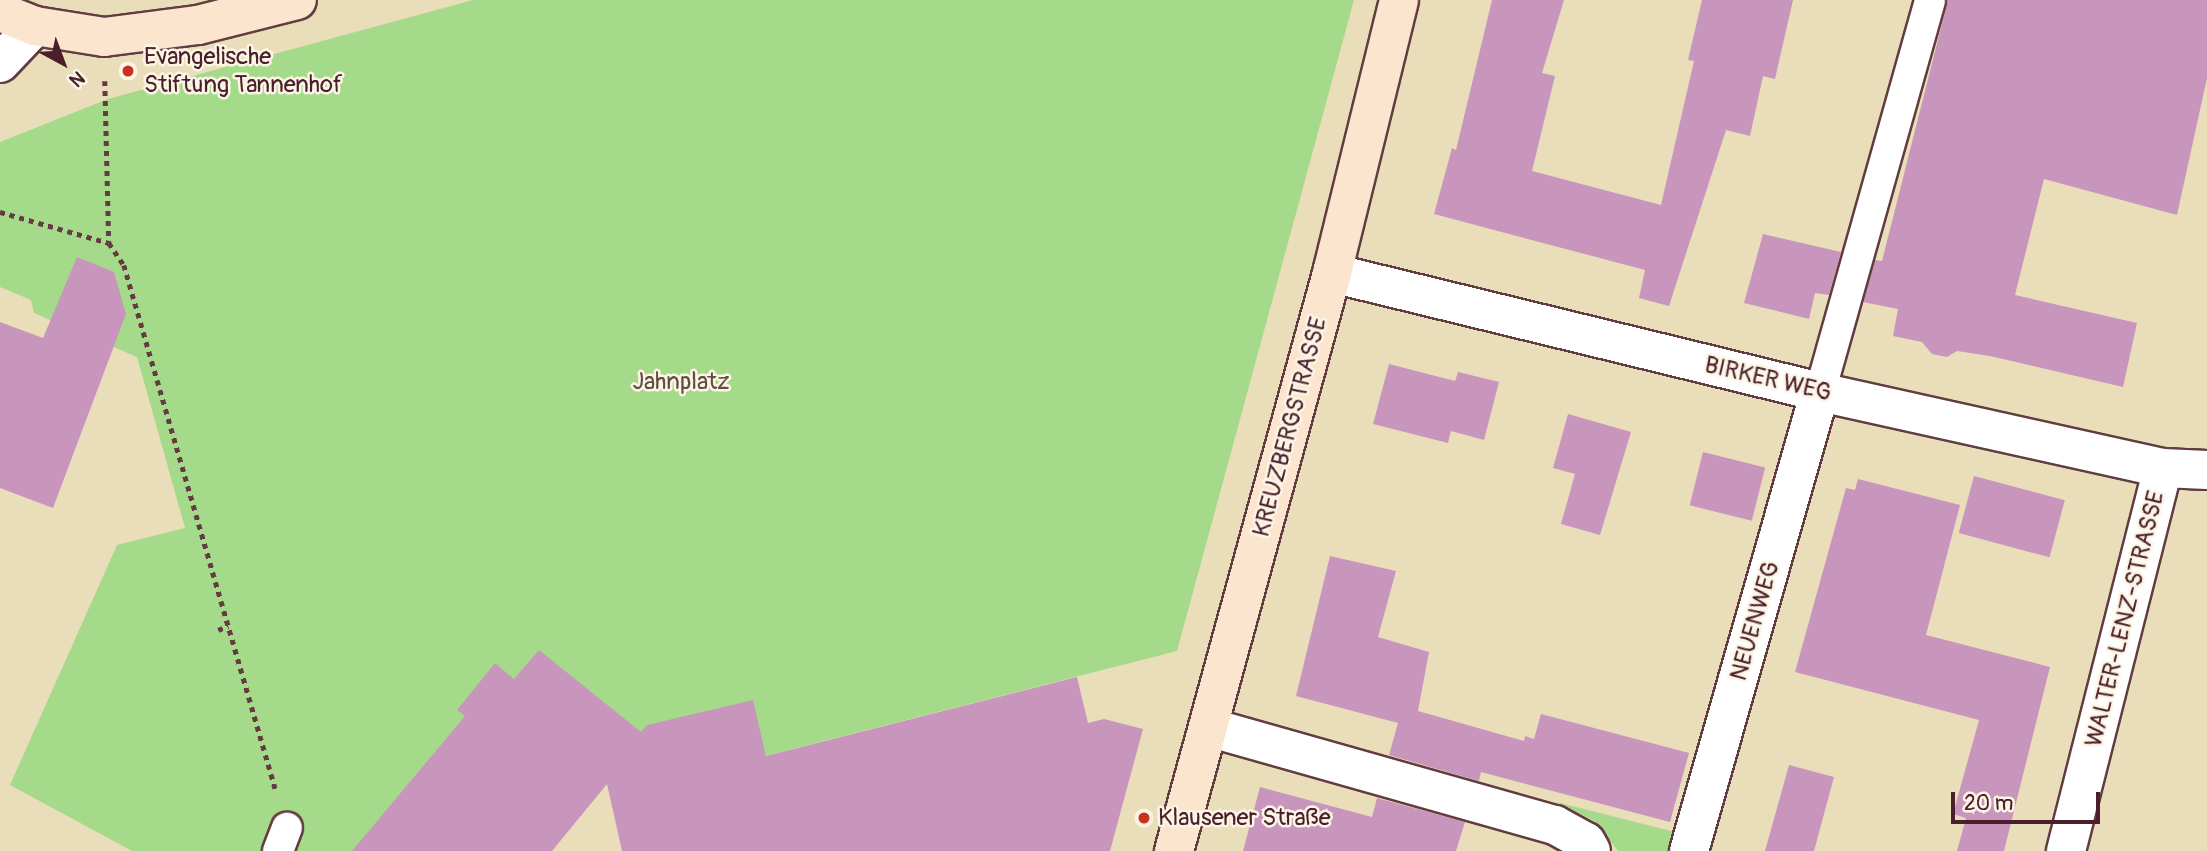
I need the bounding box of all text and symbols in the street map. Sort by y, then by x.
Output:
north arrow [28,28,98,98]
place label: Evangelische Stiftung Tannenhof [144,43,343,99]
marker: Evangelische Stiftung Tannenhof [118,61,138,81]
text: N [64,66,90,92]
street label: KREUZBERGSTRASSE [1247,314,1333,540]
street label: BIRKER WEG [1702,350,1834,408]
park label: Jahnplatz [632,368,730,396]
street label: WALTER-LENZ-STRASSE [2079,488,2171,750]
street label: NEUENWEG [1724,558,1786,684]
scale bar [1955,778,2104,822]
text: 20 m [1964,790,2013,817]
place label: Klausener Straße [1158,804,1331,832]
marker: Klausener Straße [1136,810,1152,826]

